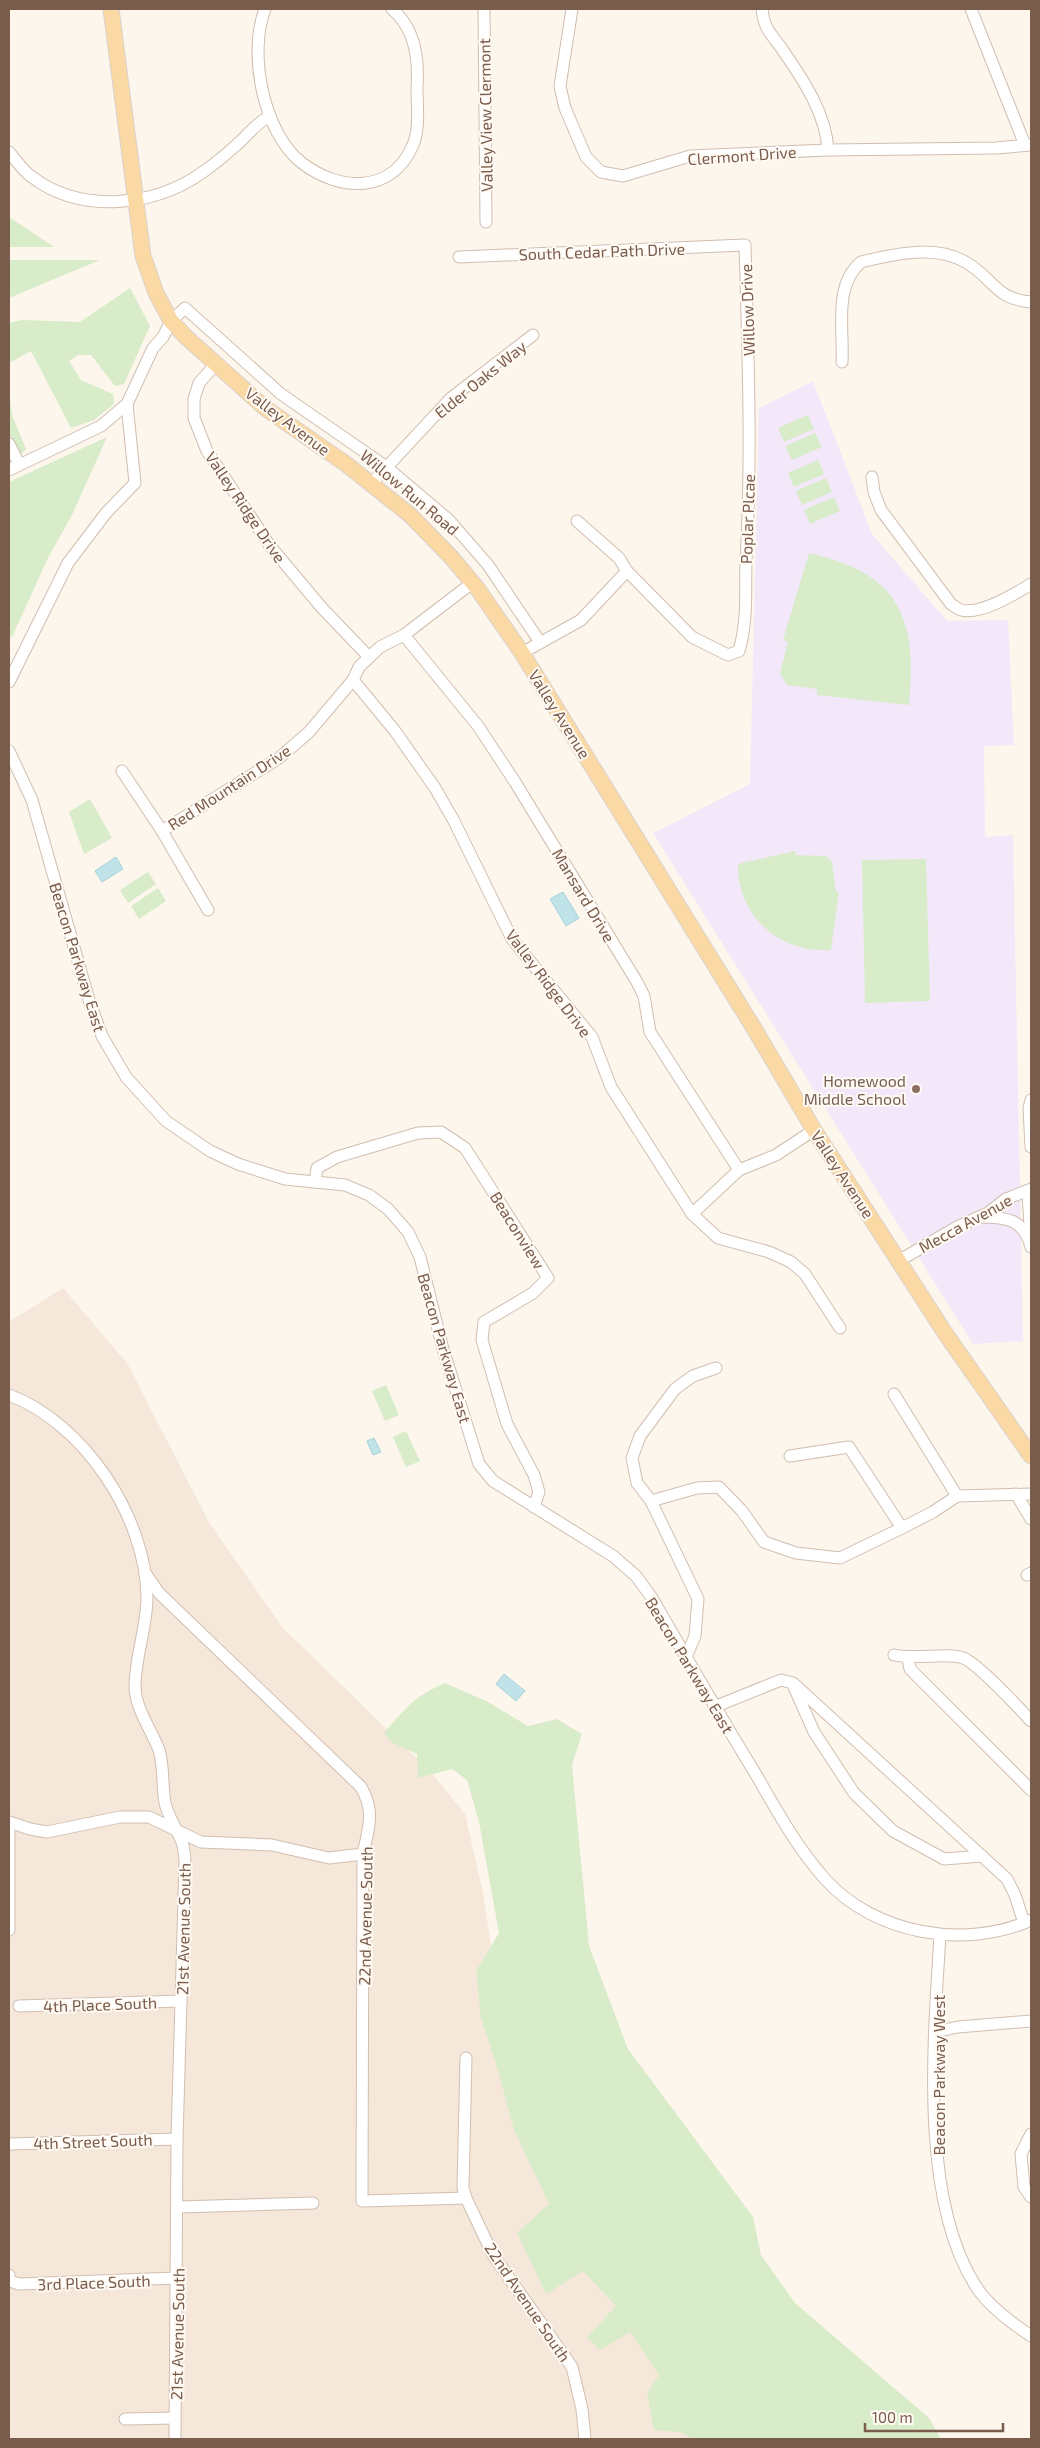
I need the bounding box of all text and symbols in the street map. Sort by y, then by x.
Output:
street label: Valley View Clermont [474,38,496,192]
street label: Clermont Drive [687,142,797,168]
street label: South Cedar Path Drive [518,239,686,263]
street label: Willow Drive [736,264,758,356]
street label: Elder Oaks Way [430,336,530,422]
street label: Valley Avenue [242,383,334,459]
street label: Willow Run Road [357,445,463,539]
street label: Valley Ridge Drive [202,448,290,566]
street label: Poplar Plcae [736,474,758,564]
street label: Valley Avenue [525,666,595,762]
street label: Red Mountain Drive [164,740,294,834]
street label: Mansard Drive [549,845,619,945]
street label: Beacon Parkway East [46,880,110,1034]
street label: Valley Ridge Drive [502,925,596,1041]
place label: Homewood Middle School [804,1071,906,1108]
marker: Homewood Middle School [910,1083,922,1095]
street label: Valley Avenue [808,1126,878,1222]
street label: Beaconview [487,1188,549,1272]
street label: Mecca Avenue [915,1190,1015,1256]
street label: Beacon Parkway East [414,1271,476,1425]
street label: Beacon Parkway East [642,1594,738,1736]
street label: 22nd Avenue South [354,1846,376,1986]
street label: 21st Avenue South [172,1863,194,1995]
street label: 4th Place South [43,1993,157,2015]
street label: Beacon Parkway West [929,1995,948,2155]
street label: 4th Street South [33,2129,153,2153]
street label: 22nd Avenue South [481,2239,575,2365]
street label: 21st Avenue South [166,2268,188,2400]
street label: 3rd Place South [37,2271,151,2293]
scale bar [865,2400,1002,2432]
text: 100 m [872,2408,913,2426]

